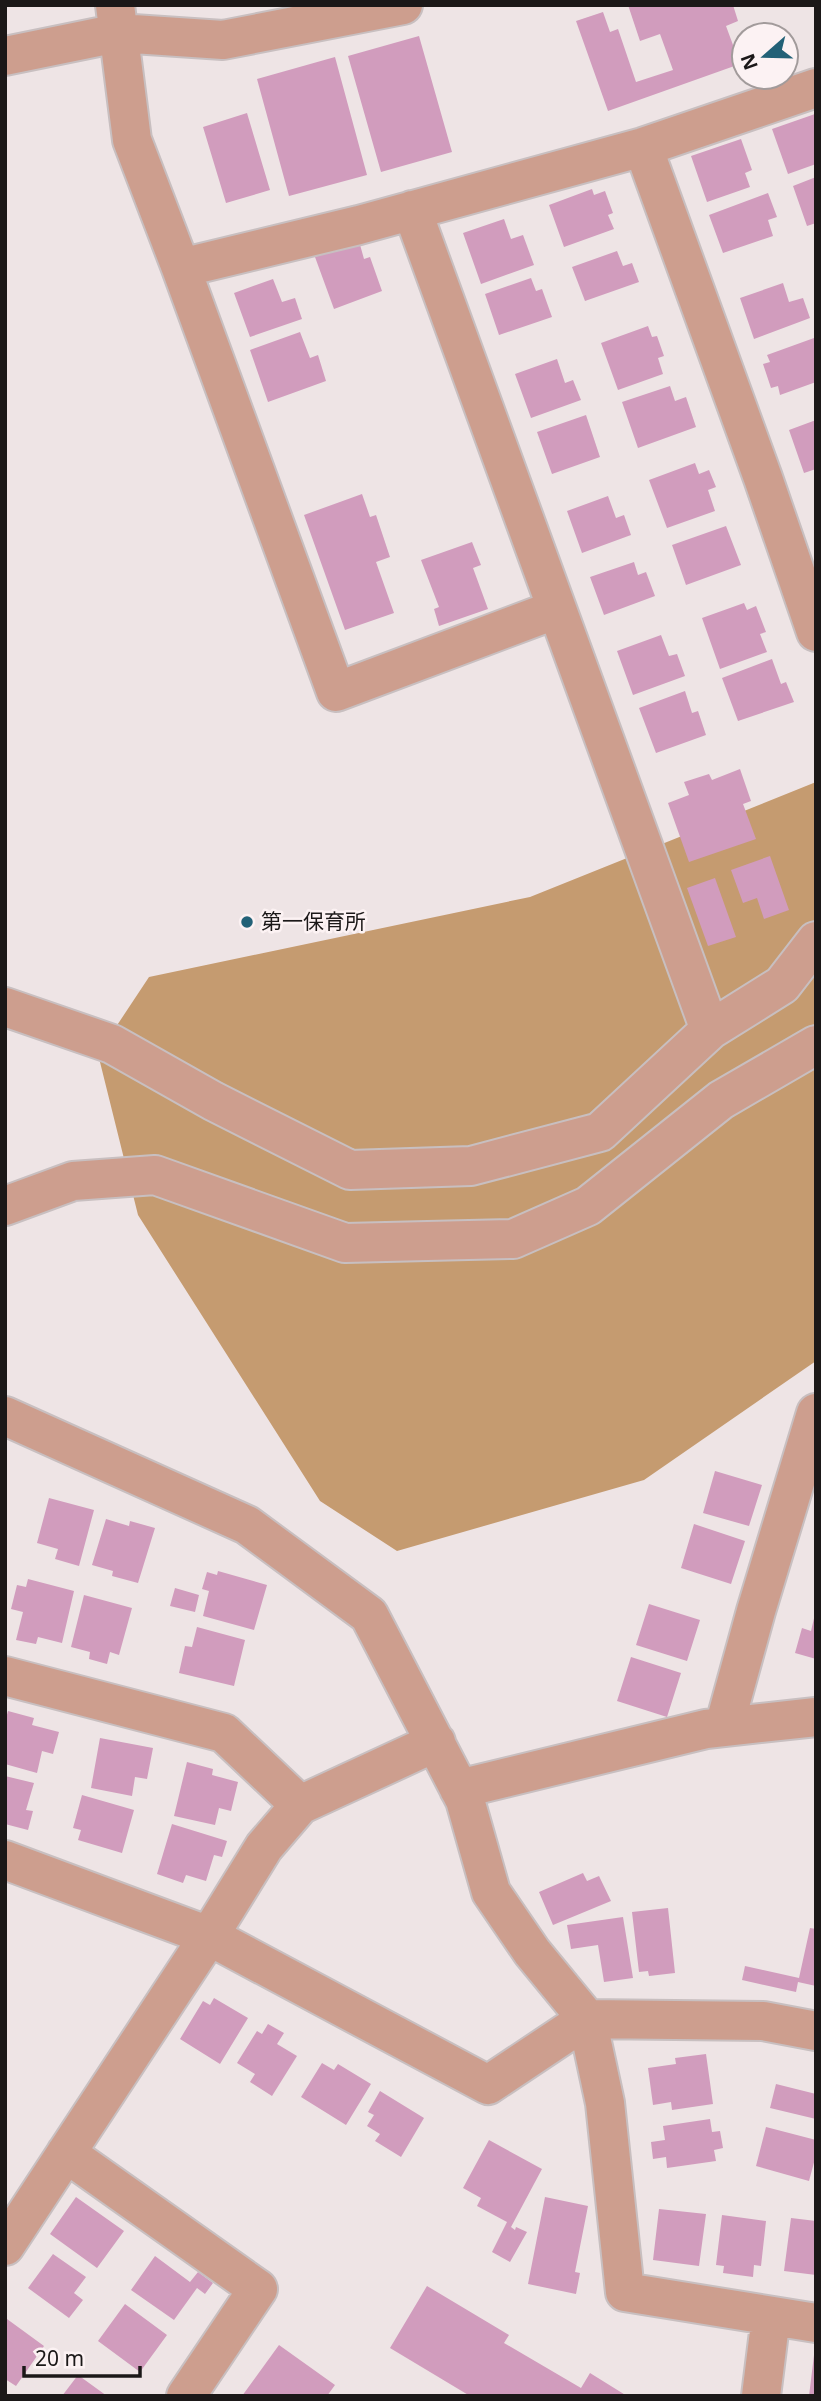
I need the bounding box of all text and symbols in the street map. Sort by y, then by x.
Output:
north arrow [730,21,800,91]
text: N [734,50,764,74]
place label: 第一保育所 [261,907,366,935]
marker: 第一保育所 [239,914,255,930]
scale bar [24,2334,140,2378]
text: 20 m [35,2344,84,2372]

